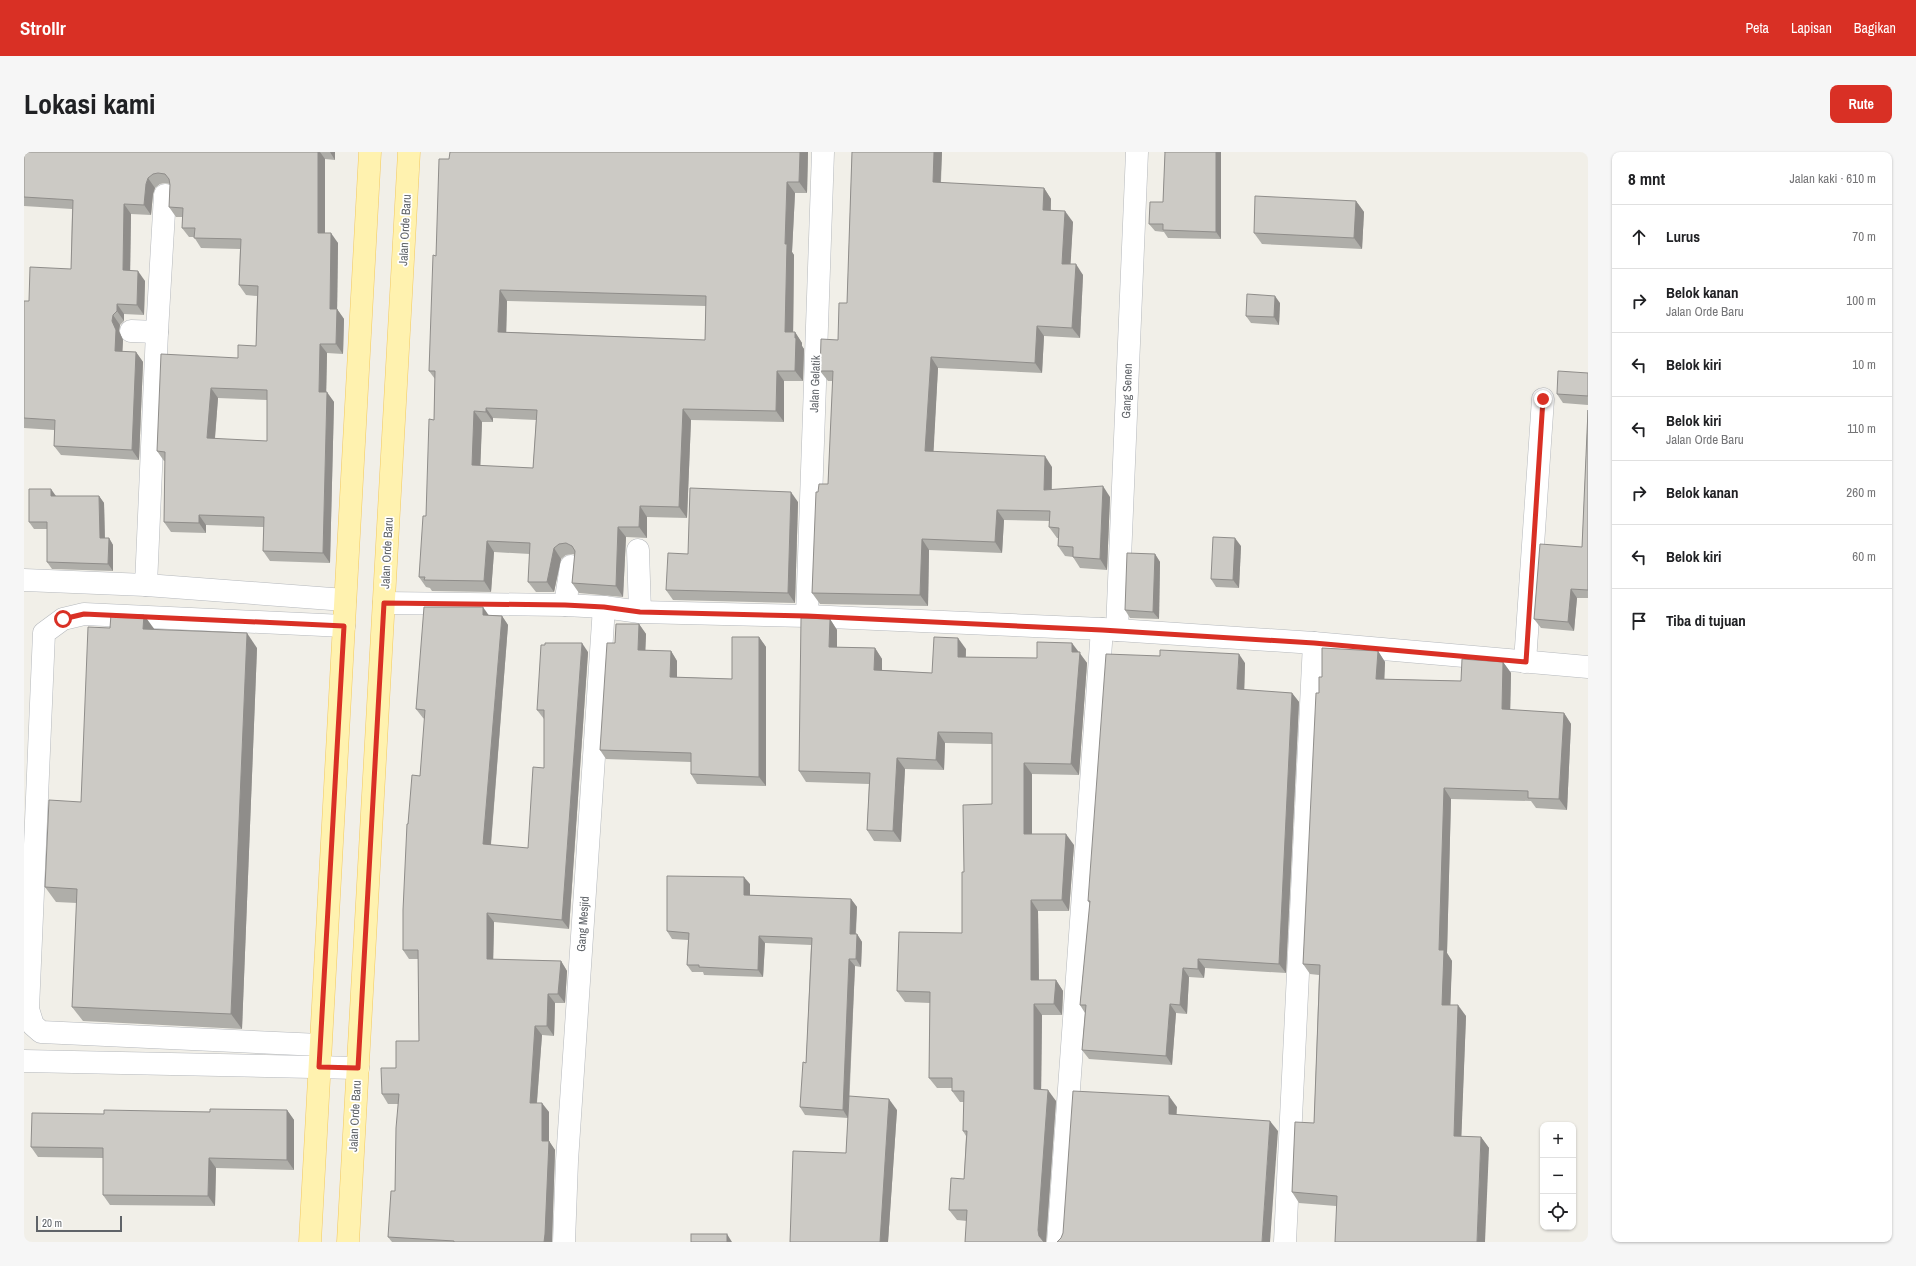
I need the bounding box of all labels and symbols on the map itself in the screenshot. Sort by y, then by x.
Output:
street label: Jalan Orde Baru [395,194,415,266]
street label: Jalan Gelatik [806,355,824,413]
street label: Gang Senen [1118,363,1136,419]
route end [1534,390,1552,408]
street label: Jalan Orde Baru [377,517,397,589]
route start [54,610,72,628]
street label: Gang Mesjid [573,896,593,952]
street label: Jalan Orde Baru [345,1080,365,1152]
scale bar [36,1214,122,1233]

